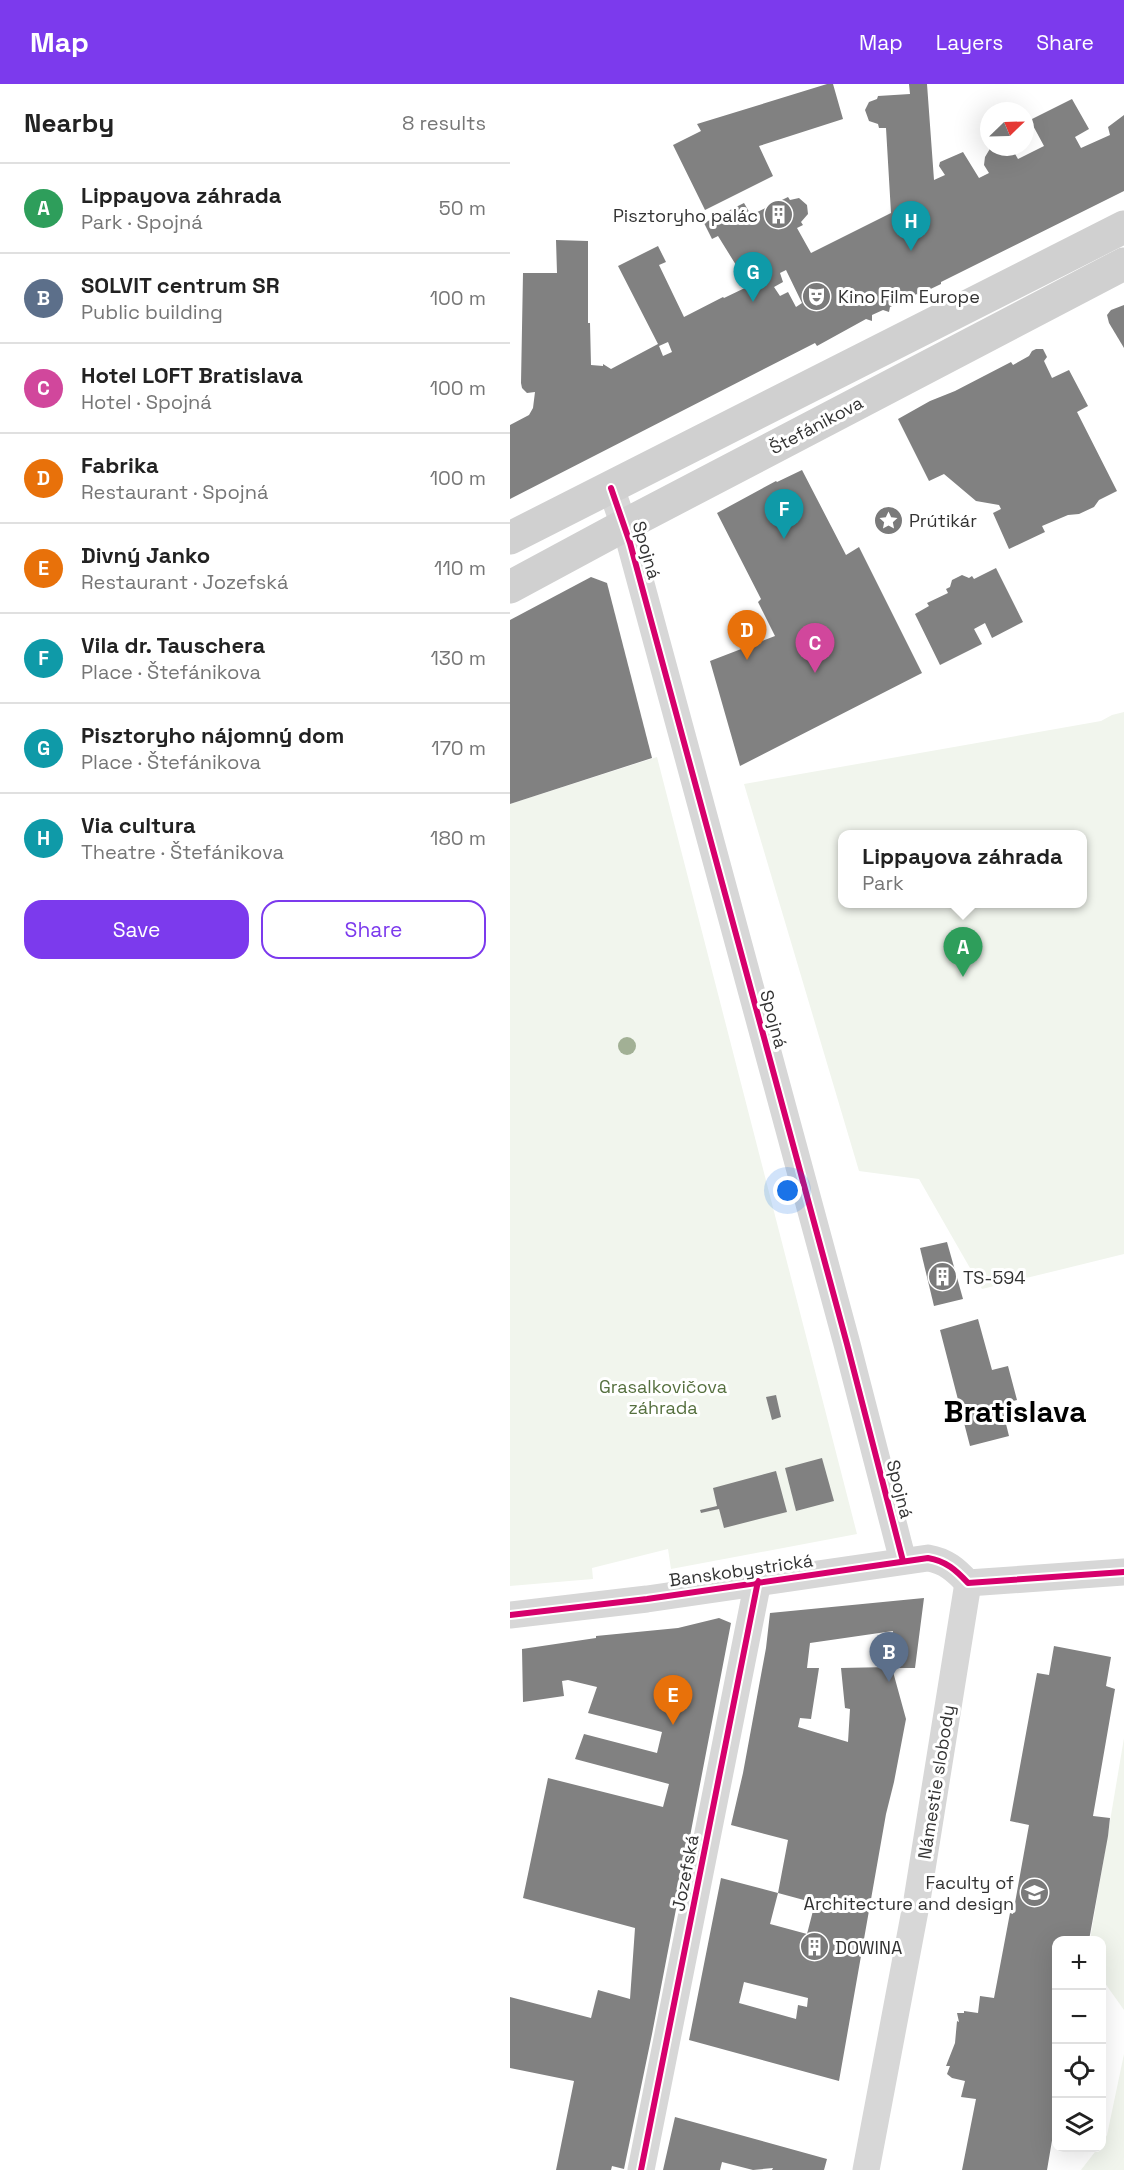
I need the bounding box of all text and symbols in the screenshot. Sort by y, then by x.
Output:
text: Map [30,24,89,60]
text: Map [859,29,903,56]
text: Layers [936,29,1003,56]
text: Share [1036,29,1094,56]
north arrow [980,102,1034,156]
text: Nearby [24,106,114,140]
text: 8 results [402,110,486,136]
text: Lippayova záhrada [81,181,281,209]
text: A [37,195,50,221]
text: 50 m [439,195,486,221]
building icon: Pisztoryho palác [763,199,795,231]
pin: H [892,202,930,251]
place label: Pisztoryho palác [613,204,758,227]
text: Park · Spojná [81,209,203,235]
pin: G [734,252,772,302]
text: SOLVIT centrum SR [81,271,280,299]
theatre icon: Kino Film Europe [801,280,833,312]
text: B [37,285,50,311]
text: 100 m [430,285,486,311]
place label: Kino Film Europe [838,285,980,308]
text: Public building [81,299,223,325]
text: Hotel LOFT Bratislava [81,361,303,389]
text: C [37,375,50,401]
text: 100 m [430,375,486,401]
text: Hotel · Spojná [81,389,212,415]
street label: Štefánikova [765,391,867,459]
text: Fabrika [81,451,159,479]
text: D [37,465,50,491]
text: 100 m [430,465,486,491]
text: Restaurant · Spojná [81,479,269,505]
pin: F [764,490,804,539]
place icon: Prútikár [872,504,904,536]
place label: Prútikár [909,509,977,532]
street label: Spojná [628,518,666,582]
text: Divný Janko [81,541,210,569]
text: E [38,555,49,581]
text: 110 m [434,555,486,581]
text: Restaurant · Jozefská [81,569,288,595]
pin: D [728,610,766,660]
pin: C [796,624,834,673]
text: Vila dr. Tauschera [81,631,265,659]
text: F [38,645,49,671]
text: 130 m [430,645,486,671]
text: Place · Štefánikova [81,659,261,685]
text: Pisztoryho nájomný dom [81,721,344,749]
text: G [37,735,50,761]
text: 170 m [431,735,486,761]
text: Place · Štefánikova [81,749,261,775]
text: Via cultura [81,811,196,839]
text: H [37,825,50,851]
text: 180 m [430,825,486,851]
popup [838,830,1087,908]
text: Theatre · Štefánikova [81,839,284,865]
text: Lippayova záhrada [862,842,1063,870]
text: Park [862,870,904,896]
button: Save [24,900,249,959]
button: Share [261,900,486,959]
pin: A [944,928,982,977]
street label: Spojná [755,987,793,1051]
your location [773,1176,802,1205]
building icon: TS-594 [926,1261,958,1293]
place label: TS-594 [963,1266,1026,1289]
park label: Grasalkovičova záhrada [599,1375,727,1419]
district label: Bratislava [944,1392,1086,1431]
street label: Spojná [882,1457,918,1521]
street label: Banskobystrická [668,1549,814,1591]
pin: B [870,1632,908,1682]
pin: E [654,1676,692,1725]
street label: Námestie slobody [912,1703,960,1861]
street label: Jozefská [666,1833,704,1913]
place label: Faculty of Architecture and design [804,1871,1014,1915]
school or university icon: Faculty of Architecture and design [1019,1876,1051,1908]
building icon: DOWINA [798,1931,830,1963]
place label: DOWINA [835,1936,902,1959]
map controls [1052,1936,1106,2152]
button: + [1052,1936,1106,1990]
button: − [1052,1990,1106,2044]
button: locate [1052,2044,1106,2098]
button: layers [1052,2098,1106,2152]

